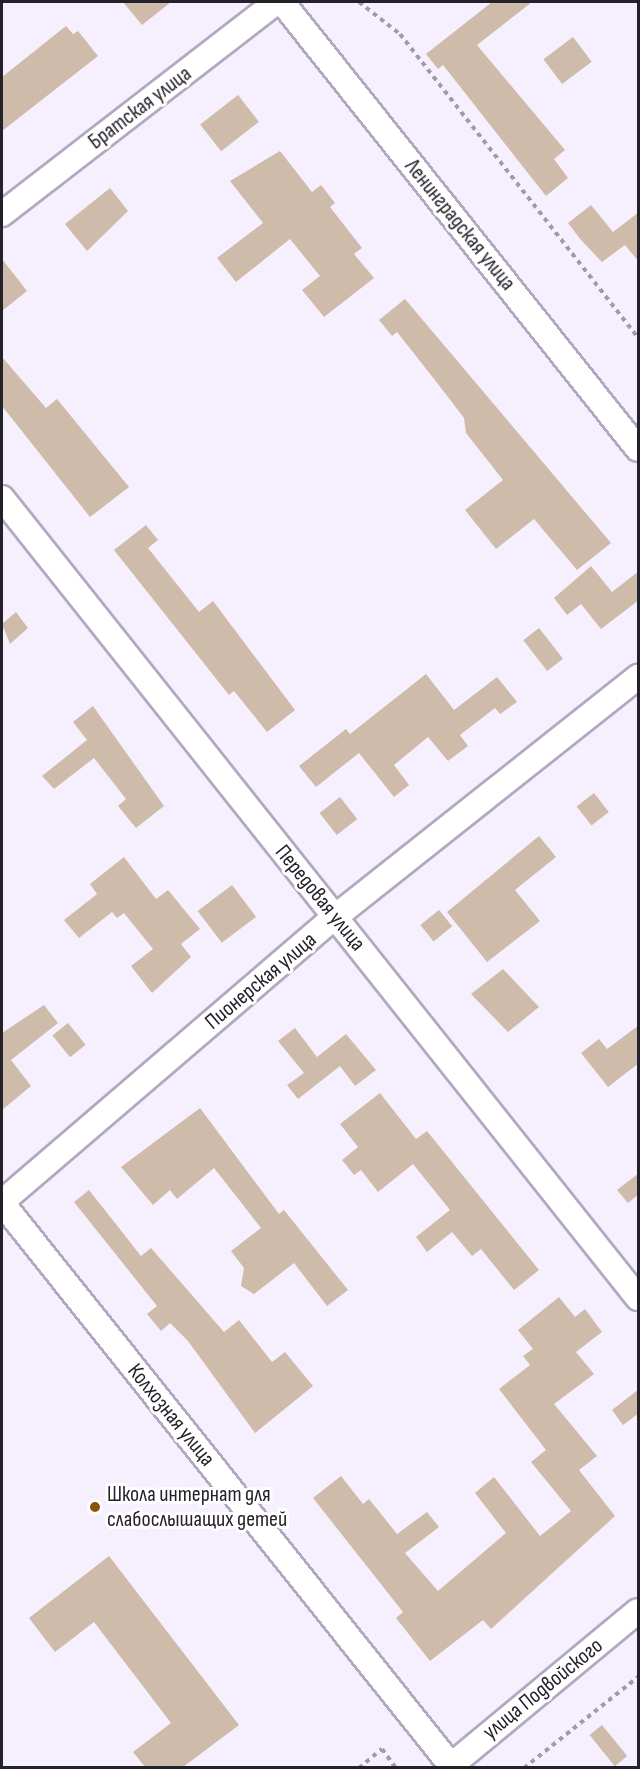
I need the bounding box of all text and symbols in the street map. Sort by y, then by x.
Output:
street label: Братская улица [83,61,197,155]
street label: Ленинградская улица [399,154,521,296]
street label: Передовая улица [269,840,371,956]
street label: Пионерская улица [200,927,322,1035]
street label: Колхозная улица [122,1358,220,1472]
place label: Школа интернат для слабослышащих детей [107,1481,287,1532]
marker: Школа интернат для слабослышащих детей [88,1500,102,1514]
street label: улица Подвойского [478,1633,608,1745]

